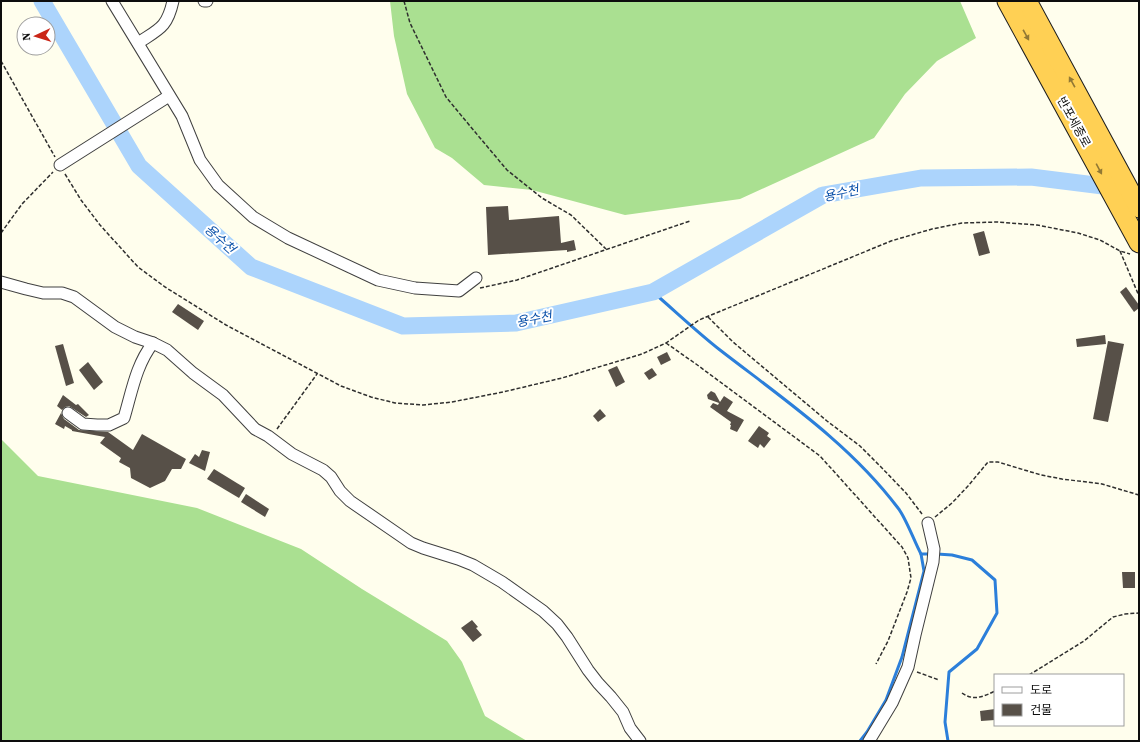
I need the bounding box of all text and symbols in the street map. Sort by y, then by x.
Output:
north arrow [16,16,56,56]
one-way arrow [1023,29,1029,41]
text: N [19,32,34,41]
one-way arrow [1068,76,1075,87]
street label: 반포세종로 [1054,94,1094,150]
one-way arrow [1096,163,1102,175]
water label: 용수천 [822,181,861,205]
water label: 용수천 [201,221,240,258]
water label: 용수천 [515,307,554,331]
legend [994,674,1124,726]
text: 도로 [1030,682,1052,698]
text: 건물 [1030,702,1052,718]

